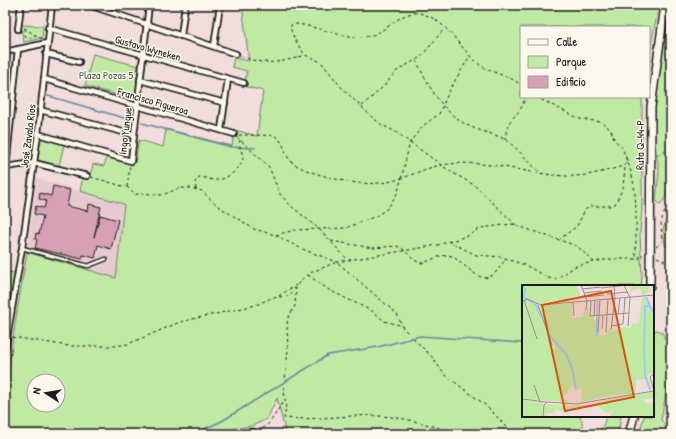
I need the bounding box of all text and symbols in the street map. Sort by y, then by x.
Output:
legend [520,26,650,98]
street label: Gustavo Wyneken [113,32,183,64]
text: Calle [556,33,577,50]
text: Parque [556,53,586,70]
park label: Plaza Pozas 5 [79,68,133,82]
text: Edificio [556,73,586,90]
street label: Francisco Figueroa [115,84,191,118]
street label: José Zavala Ríos [17,103,39,169]
street label: Ingo Yungue [115,106,135,155]
street label: Ruta Q-44-P [633,120,647,170]
inset map [522,285,654,417]
north arrow [26,373,66,413]
text: N [29,386,44,395]

